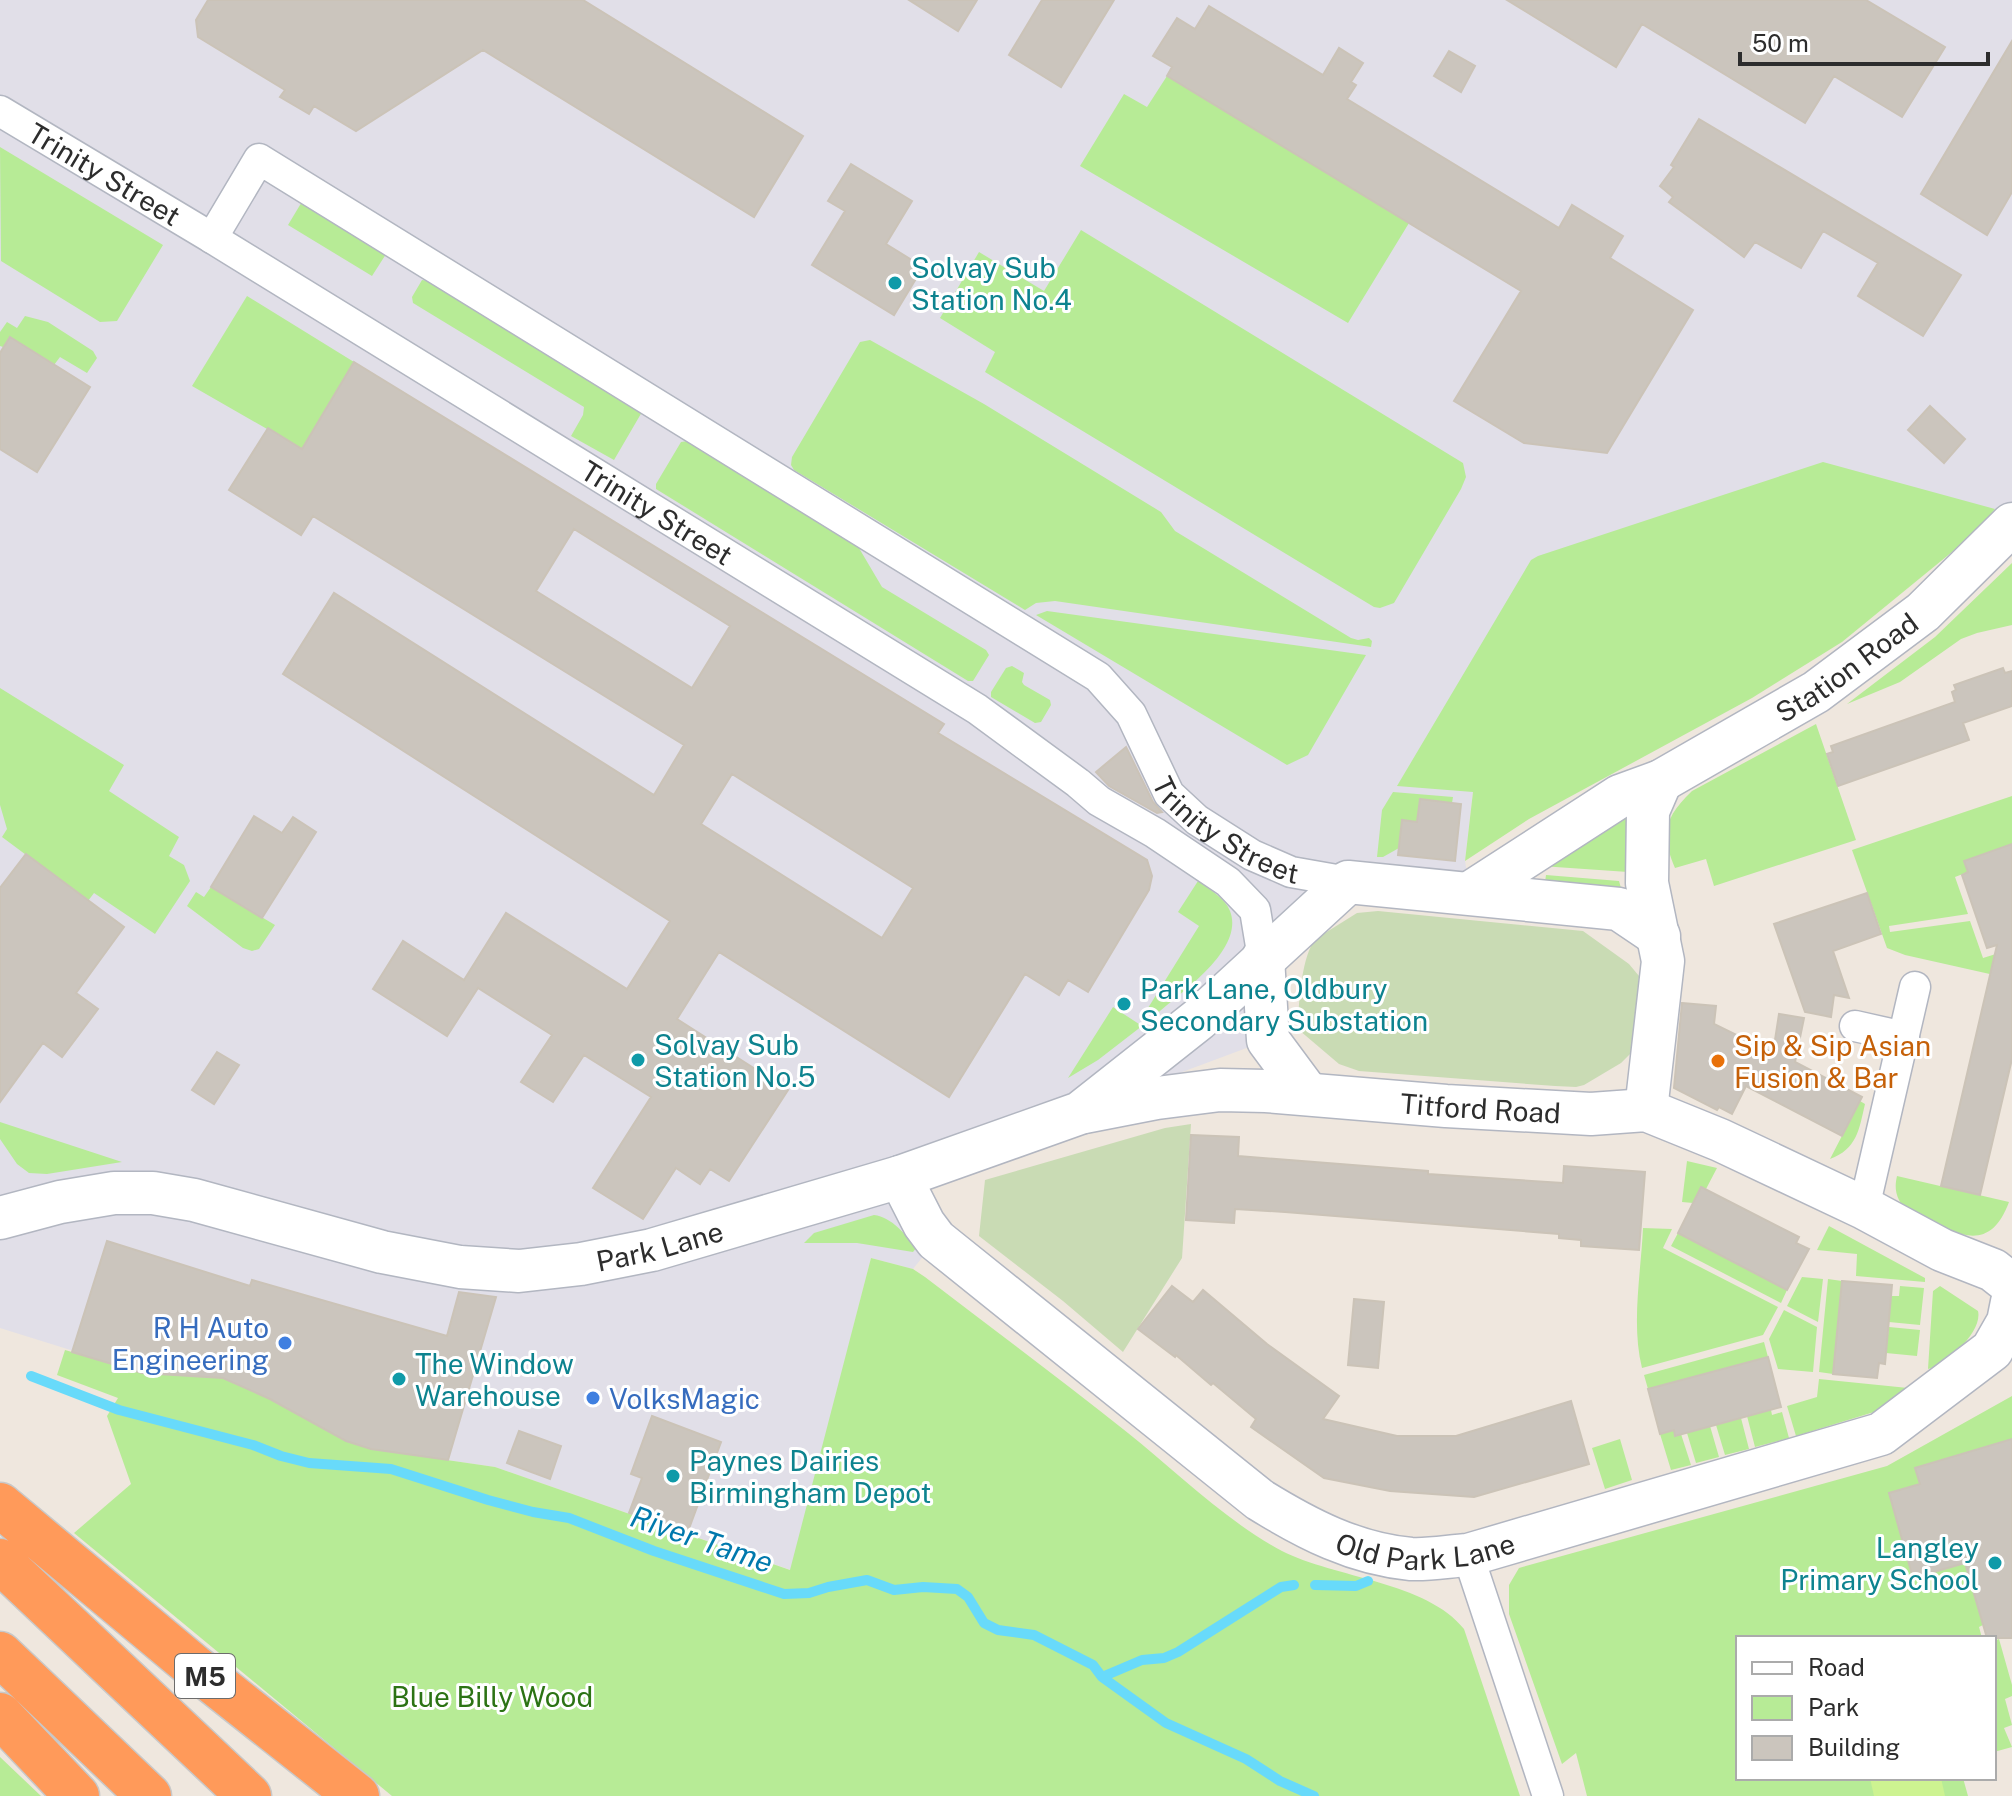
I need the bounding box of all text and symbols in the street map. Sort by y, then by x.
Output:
scale bar [1740,16,1988,66]
text: 50 m [1752,29,1809,57]
street label: Trinity Street [23,116,187,232]
place label: Solvay Sub Station No.4 [911,251,1072,316]
marker: Solvay Sub Station No.4 [886,274,904,292]
street label: Trinity Street [576,453,739,571]
street label: Station Road [1769,605,1924,728]
street label: Trinity Street [1146,771,1301,890]
place label: Park Lane, Oldbury Secondary Substation [1140,972,1428,1037]
marker: Park Lane, Oldbury Secondary Substation [1115,995,1133,1013]
place label: Solvay Sub Station No.5 [654,1028,816,1093]
place label: Sip & Sip Asian Fusion & Bar [1734,1029,1931,1094]
marker: Solvay Sub Station No.5 [629,1051,647,1069]
marker: Sip & Sip Asian Fusion & Bar [1709,1052,1727,1070]
street label: Titford Road [1399,1086,1562,1129]
street label: Park Lane [593,1214,727,1277]
place label: R H Auto Engineering [112,1311,269,1376]
marker: R H Auto Engineering [276,1334,294,1352]
place label: The Window Warehouse [415,1347,574,1412]
marker: The Window Warehouse [390,1370,408,1388]
place label: VolksMagic [609,1382,760,1415]
marker: VolksMagic [584,1389,602,1407]
place label: Paynes Dairies Birmingham Depot [689,1444,931,1509]
marker: Paynes Dairies Birmingham Depot [664,1467,682,1485]
water label: River Tame [626,1498,778,1580]
street label: Old Park Lane [1331,1525,1518,1576]
place label: Langley Primary School [1780,1531,1979,1596]
marker: Langley Primary School [1986,1554,2004,1572]
legend [1736,1636,1996,1780]
text: Road [1808,1653,1865,1681]
road number: M5 [175,1654,235,1698]
park label: Blue Billy Wood [391,1680,593,1713]
text: Park [1808,1693,1859,1721]
text: Building [1808,1733,1900,1761]

